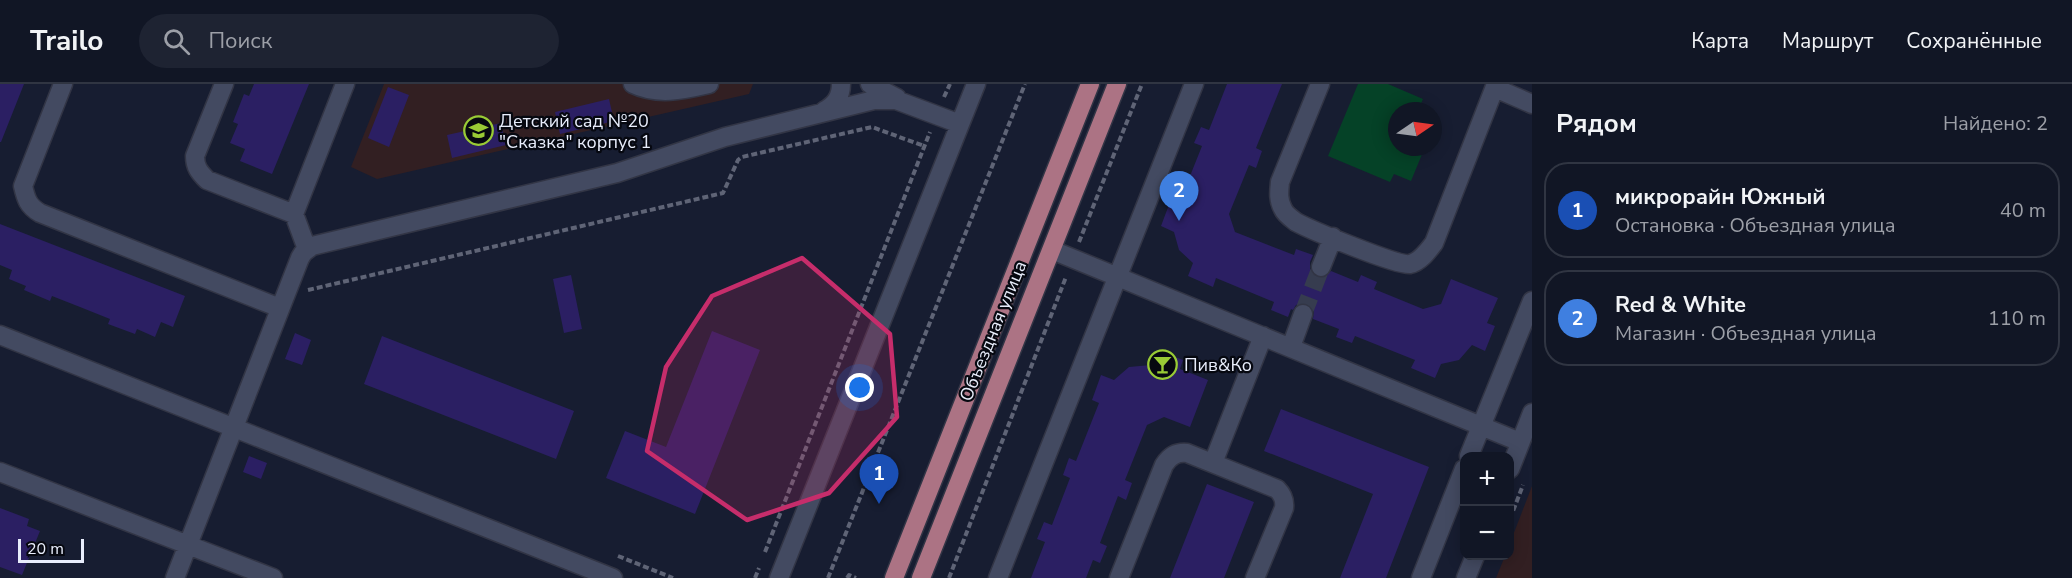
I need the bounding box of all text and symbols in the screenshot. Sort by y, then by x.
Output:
search box [139,14,559,68]
text: Trailo [30,22,103,60]
icon: search [160,25,193,58]
text: Поиск [208,26,272,56]
text: Карта [1691,27,1749,55]
text: Маршрут [1782,27,1873,55]
text: Сохранённые [1906,27,2042,55]
north arrow [1388,102,1442,156]
text: Рядом [1556,106,1637,141]
place label: Детский сад №20 "Сказка" корпус 1 [499,109,651,154]
text: Найдено: 2 [1943,110,2048,137]
school or university icon: Детский сад №20 "Сказка" корпус 1 [462,115,494,147]
pin: 2 [1160,172,1198,221]
text: микрорайн Южный [1615,182,1826,212]
text: 1 [1572,197,1584,224]
text: 40 m [2000,197,2046,224]
text: Остановка · Объездная улица [1615,212,1896,239]
street label: Объездная улица [954,257,1032,405]
text: Red & White [1615,290,1746,320]
text: 2 [1572,305,1584,332]
text: 110 m [1988,305,2046,332]
text: Магазин · Объездная улица [1615,320,1877,347]
bar icon: Пив&Ко [1147,349,1179,381]
place label: Пив&Ко [1184,353,1252,377]
your location [845,373,874,402]
map controls [1460,452,1514,560]
button: + [1460,452,1514,506]
pin: 1 [860,454,898,504]
button: − [1460,506,1514,560]
scale bar [18,536,84,564]
text: 20 m [27,538,64,560]

